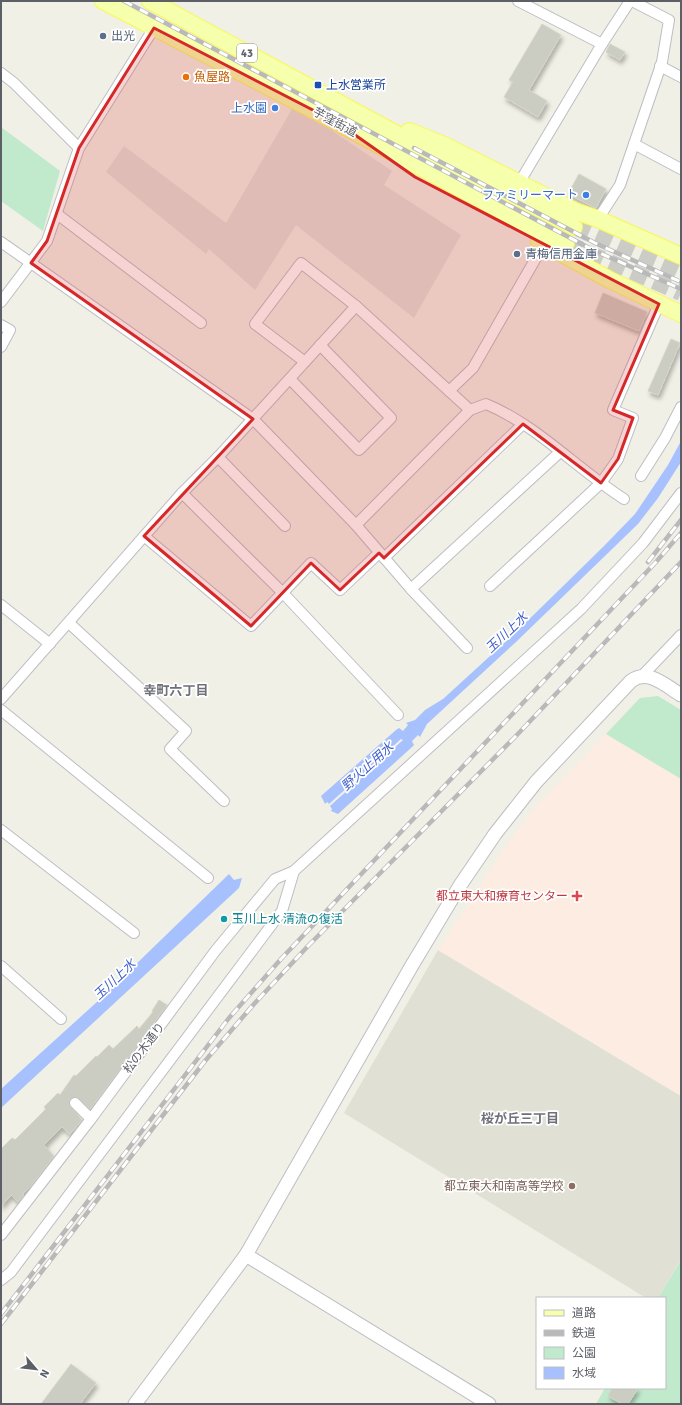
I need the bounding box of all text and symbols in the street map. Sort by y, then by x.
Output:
place label: 出光 [111,29,135,44]
marker: 出光 [98,31,108,41]
road number: 43 [237,44,257,62]
place label: 魚屋路 [194,70,230,85]
marker: 魚屋路 [181,72,191,82]
place label: 上水営業所 [326,78,386,93]
marker: 上水営業所 [313,80,323,90]
place label: 上水園 [231,101,267,116]
marker: 上水園 [270,103,280,113]
street label: 芋窪街道 [310,105,359,140]
place label: ファミリーマート [482,188,578,203]
marker: ファミリーマート [581,190,591,200]
place label: 青梅信用金庫 [525,247,597,262]
marker: 青梅信用金庫 [512,249,522,259]
water label: 玉川上水 [482,608,533,656]
district label: 幸町六丁目 [143,683,209,699]
water label: 野火止用水 [338,738,399,794]
place label: 都立東大和療育センター [436,889,568,904]
marker: 都立東大和療育センター [571,890,583,902]
place label: 玉川上水 清流の復活 [232,912,343,927]
marker: 玉川上水 清流の復活 [219,914,229,924]
water label: 玉川上水 [90,955,141,1003]
street label: 松の木通り [120,1020,168,1077]
district label: 桜が丘三丁目 [481,1111,559,1127]
place label: 都立東大和南高等学校 [444,1179,564,1194]
marker: 都立東大和南高等学校 [567,1181,577,1191]
legend [536,1297,666,1389]
text: 道路 [572,1306,596,1321]
text: 鉄道 [572,1326,596,1341]
text: 公園 [572,1346,596,1361]
north arrow [16,1349,56,1389]
text: 水域 [572,1366,596,1381]
text: N [37,1367,52,1380]

